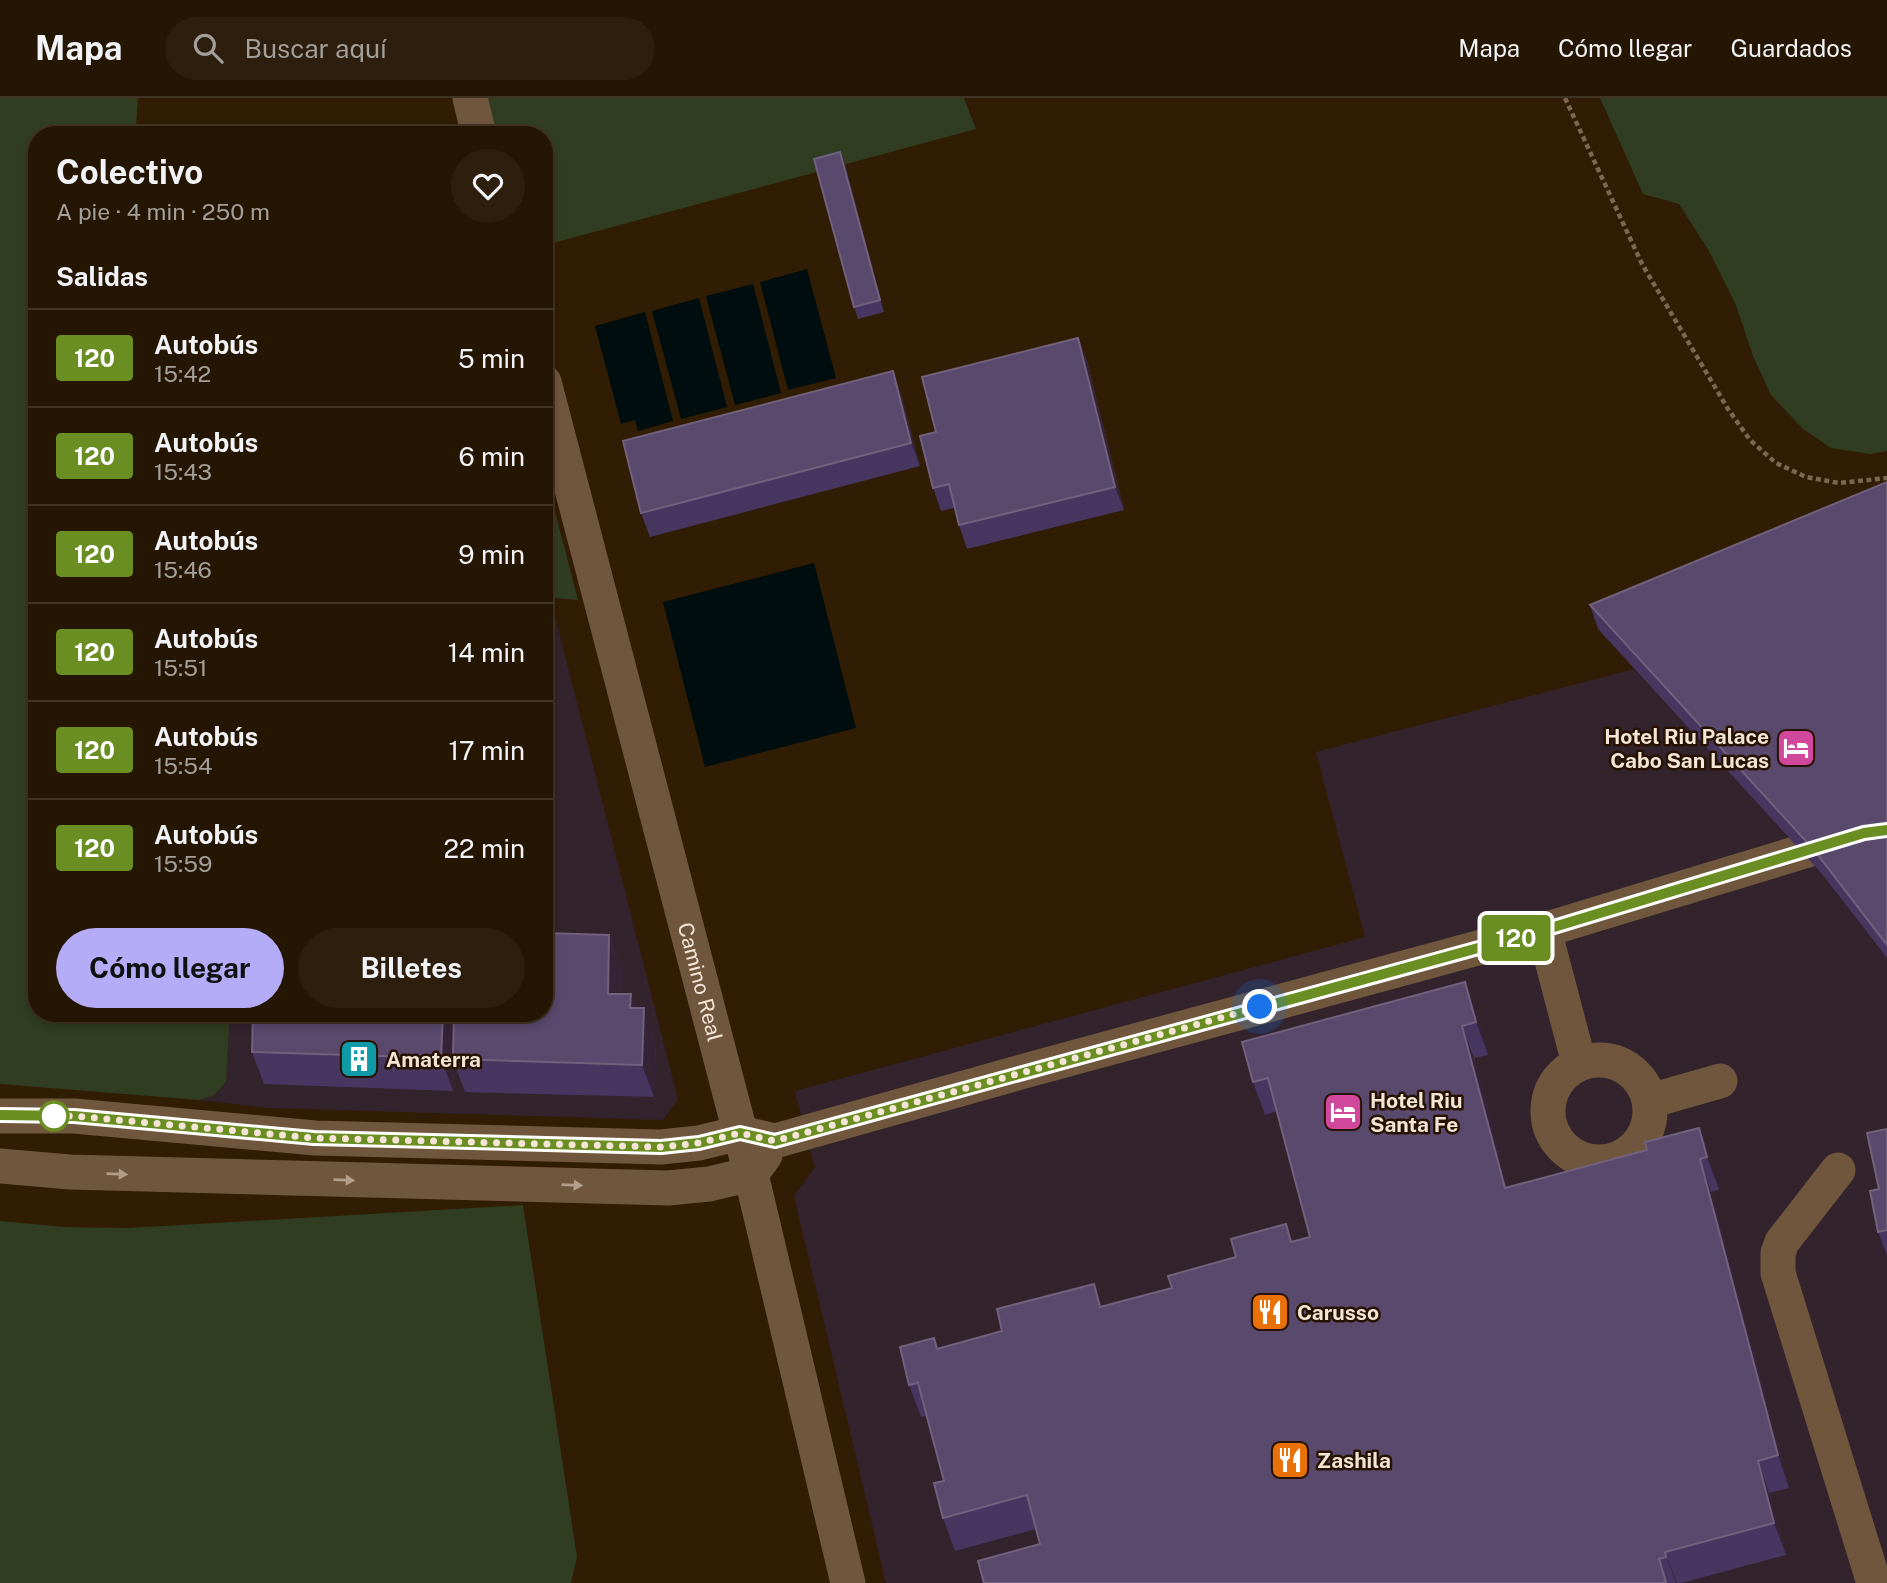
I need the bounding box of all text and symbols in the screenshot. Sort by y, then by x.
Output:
search box [165,17,655,80]
text: Mapa [35,29,123,67]
icon: search [189,29,227,67]
text: Buscar aquí [245,33,386,64]
text: Mapa [1458,34,1520,62]
text: Cómo llegar [1558,34,1692,62]
text: Guardados [1730,34,1852,62]
button: heart [451,149,525,223]
text: Colectivo [56,153,203,191]
text: A pie · 4 min · 250 m [56,198,270,225]
text: Salidas [56,261,148,292]
text: Autobús [154,329,258,360]
text: 5 min [458,343,525,374]
text: 120 [74,344,115,372]
text: 15:42 [154,360,211,387]
text: Autobús [154,427,258,458]
text: 6 min [458,441,525,472]
text: 120 [74,442,115,470]
text: 15:43 [154,458,212,485]
text: Autobús [154,525,258,556]
text: 9 min [458,539,525,570]
text: 120 [74,540,115,568]
text: 15:46 [154,556,212,583]
text: Autobús [154,623,258,654]
text: 14 min [448,637,525,668]
text: 120 [74,638,115,666]
text: 15:51 [154,654,207,681]
text: Autobús [154,721,258,752]
place label: Hotel Riu Palace Cabo San Lucas [1604,724,1769,773]
hotel icon: Hotel Riu Palace Cabo San Lucas [1775,727,1817,769]
text: 17 min [448,735,525,766]
text: 120 [74,736,115,764]
text: 15:54 [154,752,212,779]
text: Autobús [154,819,258,850]
text: 22 min [444,833,525,864]
text: 120 [74,834,115,862]
text: 15:59 [154,850,212,877]
line badge: 120 [1476,915,1556,961]
street label: Camino Real [673,920,728,1044]
text: 120 [1496,924,1536,952]
button: Cómo llegar [56,928,284,1008]
button: Billetes [298,928,525,1008]
your location [1242,989,1277,1024]
building icon: Amaterra [338,1038,380,1080]
place label: Amaterra [386,1047,481,1072]
place label: Hotel Riu Santa Fe [1370,1088,1462,1137]
hotel icon: Hotel Riu Santa Fe [1322,1091,1364,1133]
unlabelled marker [39,1101,69,1131]
one-way arrow [106,1168,128,1179]
one-way arrow [334,1174,356,1185]
one-way arrow [561,1180,583,1191]
restaurant icon: Carusso [1249,1291,1291,1333]
place label: Carusso [1297,1300,1379,1325]
restaurant icon: Zashila [1269,1439,1311,1481]
place label: Zashila [1317,1448,1391,1473]

